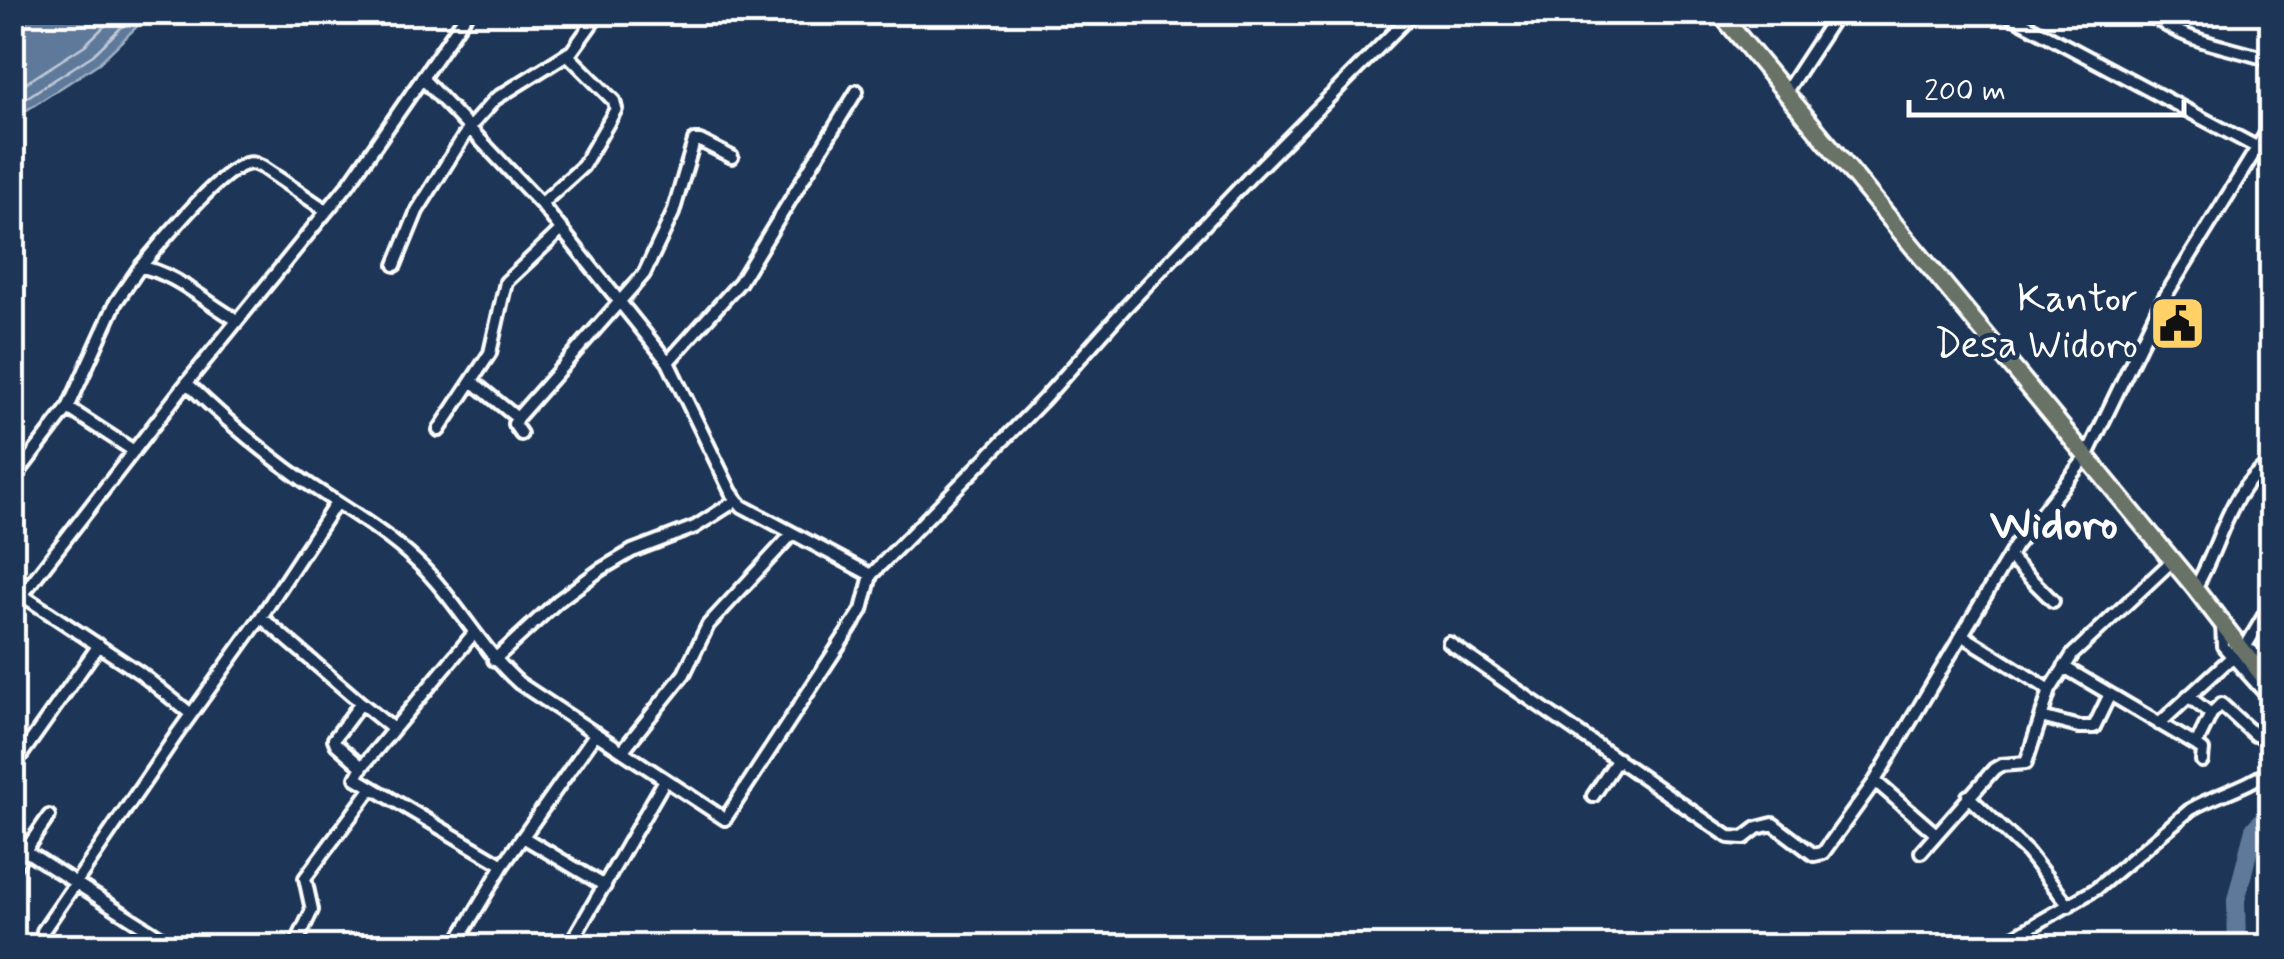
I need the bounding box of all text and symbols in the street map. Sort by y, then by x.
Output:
scale bar [1909,55,2184,117]
text: 200 m [1924,72,2006,111]
place label: Kantor Desa Widoro [1935,274,2138,372]
public building icon: Kantor Desa Widoro [2147,293,2207,353]
district label: Widoro [1990,496,2118,555]

